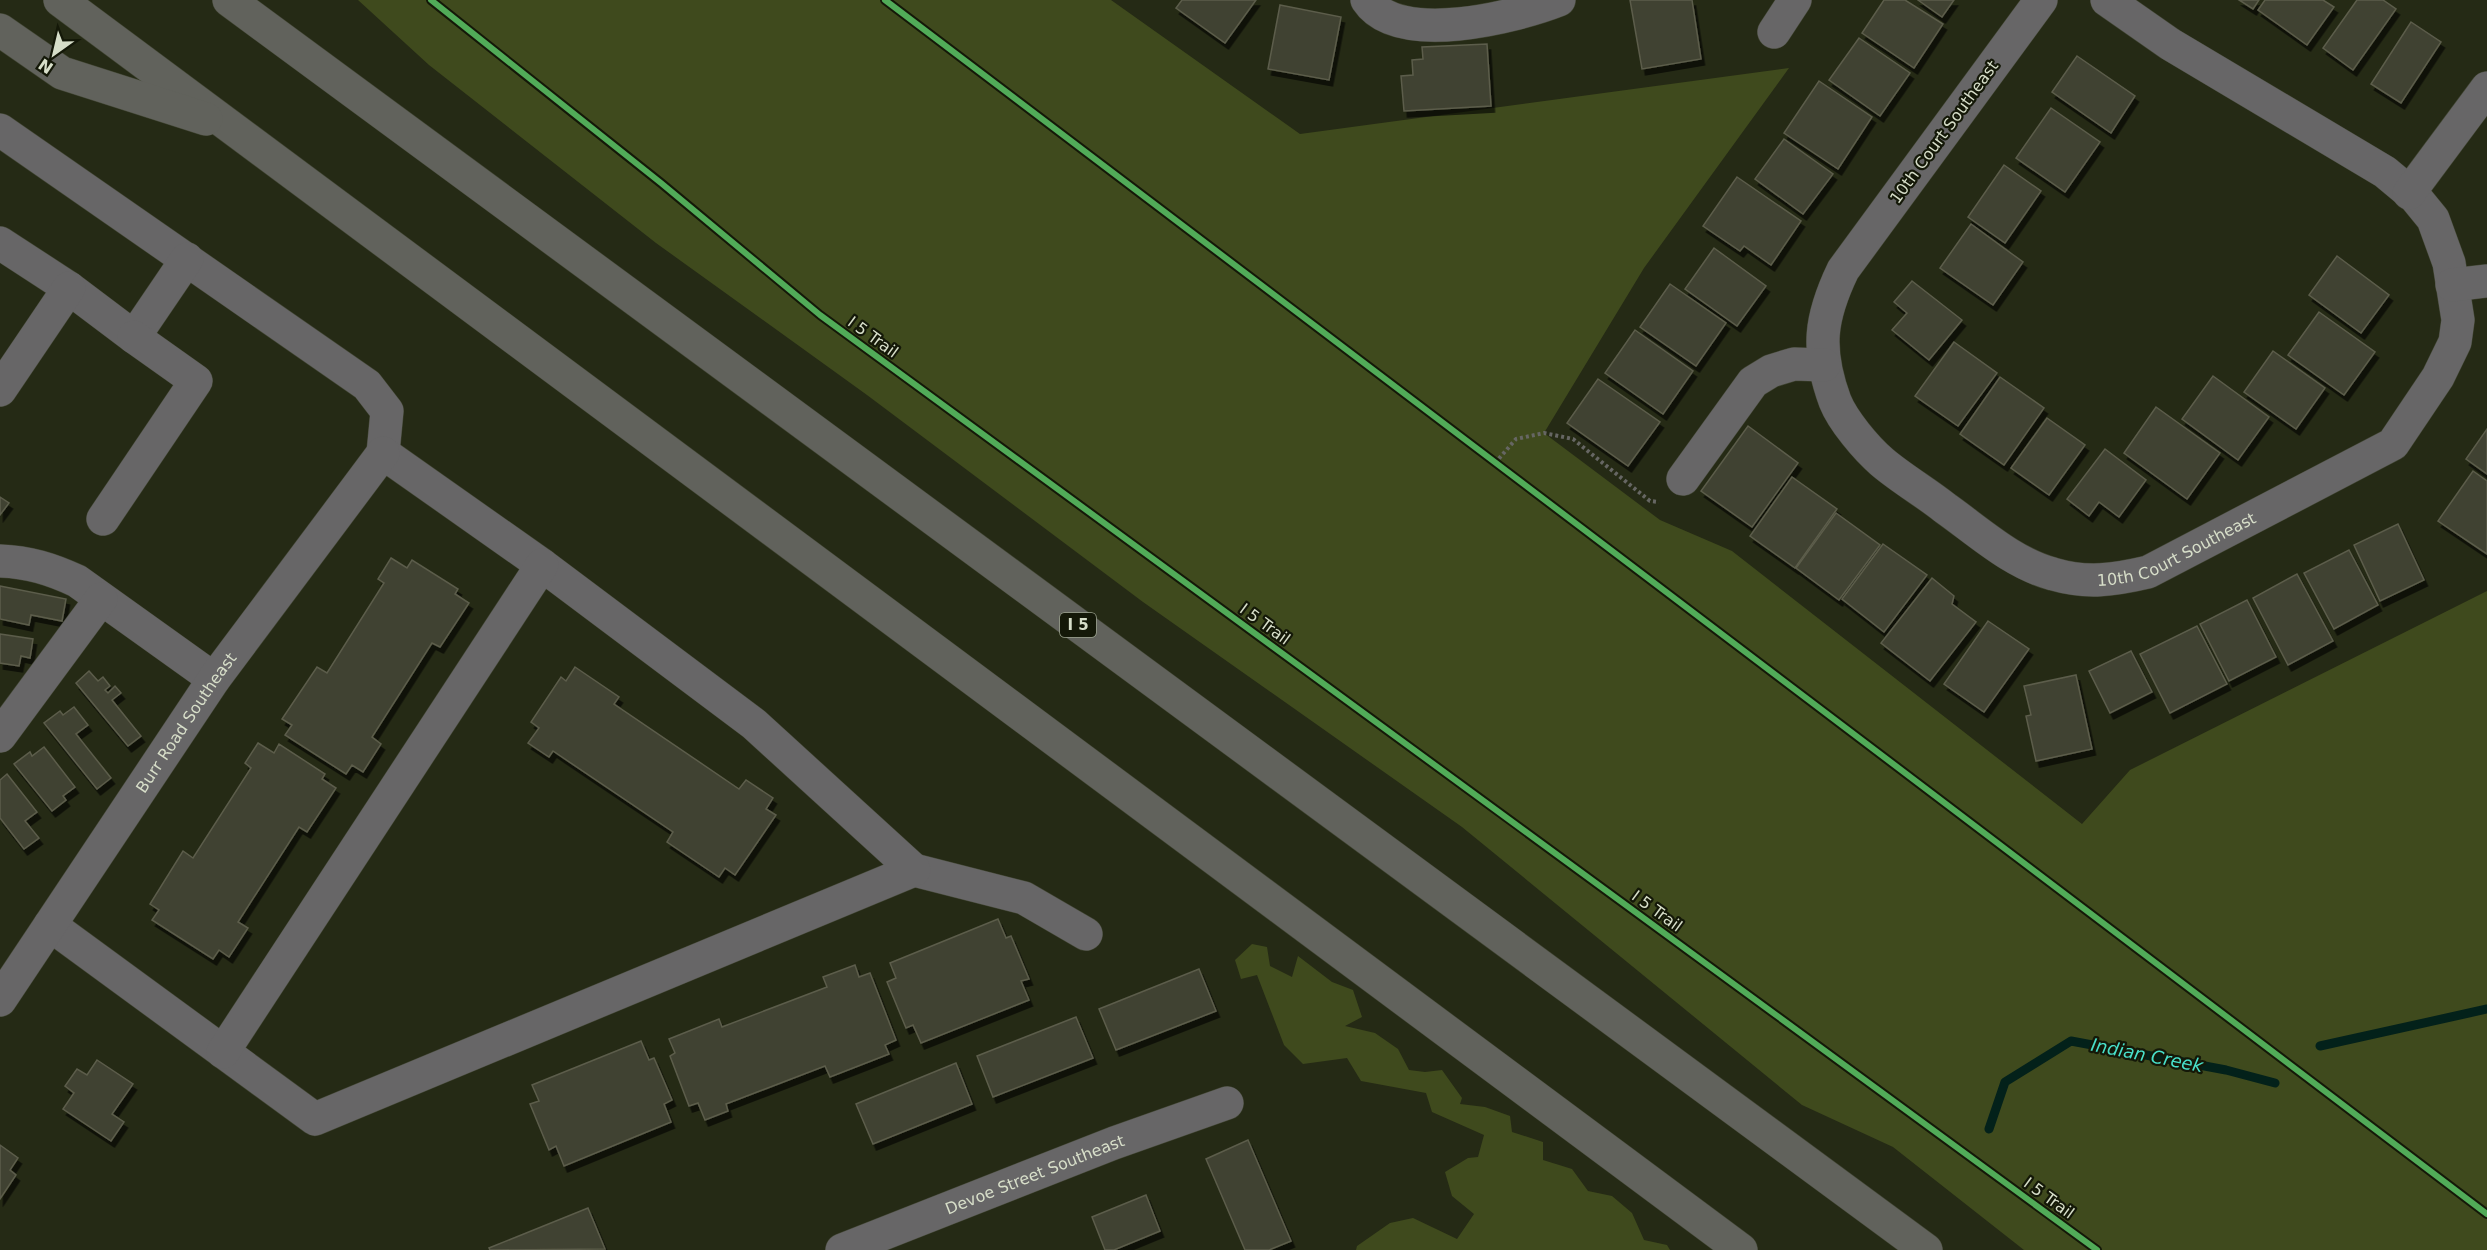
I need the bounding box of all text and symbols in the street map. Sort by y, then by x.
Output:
north arrow [24,24,84,84]
text: N [35,54,57,78]
street label: 10th Court Southeast [1886,57,2002,207]
street label: I 5 Trail [844,312,902,362]
street label: 10th Court Southeast [2096,508,2259,589]
street label: I 5 Trail [1236,599,1294,649]
road number: I 5 [1060,613,1096,637]
street label: Burr Road Southeast [132,649,240,796]
street label: I 5 Trail [1628,886,1686,936]
water label: Indian Creek [2089,1034,2206,1076]
street label: Devoe Street Southeast [942,1131,1127,1218]
street label: I 5 Trail [2020,1173,2078,1223]

